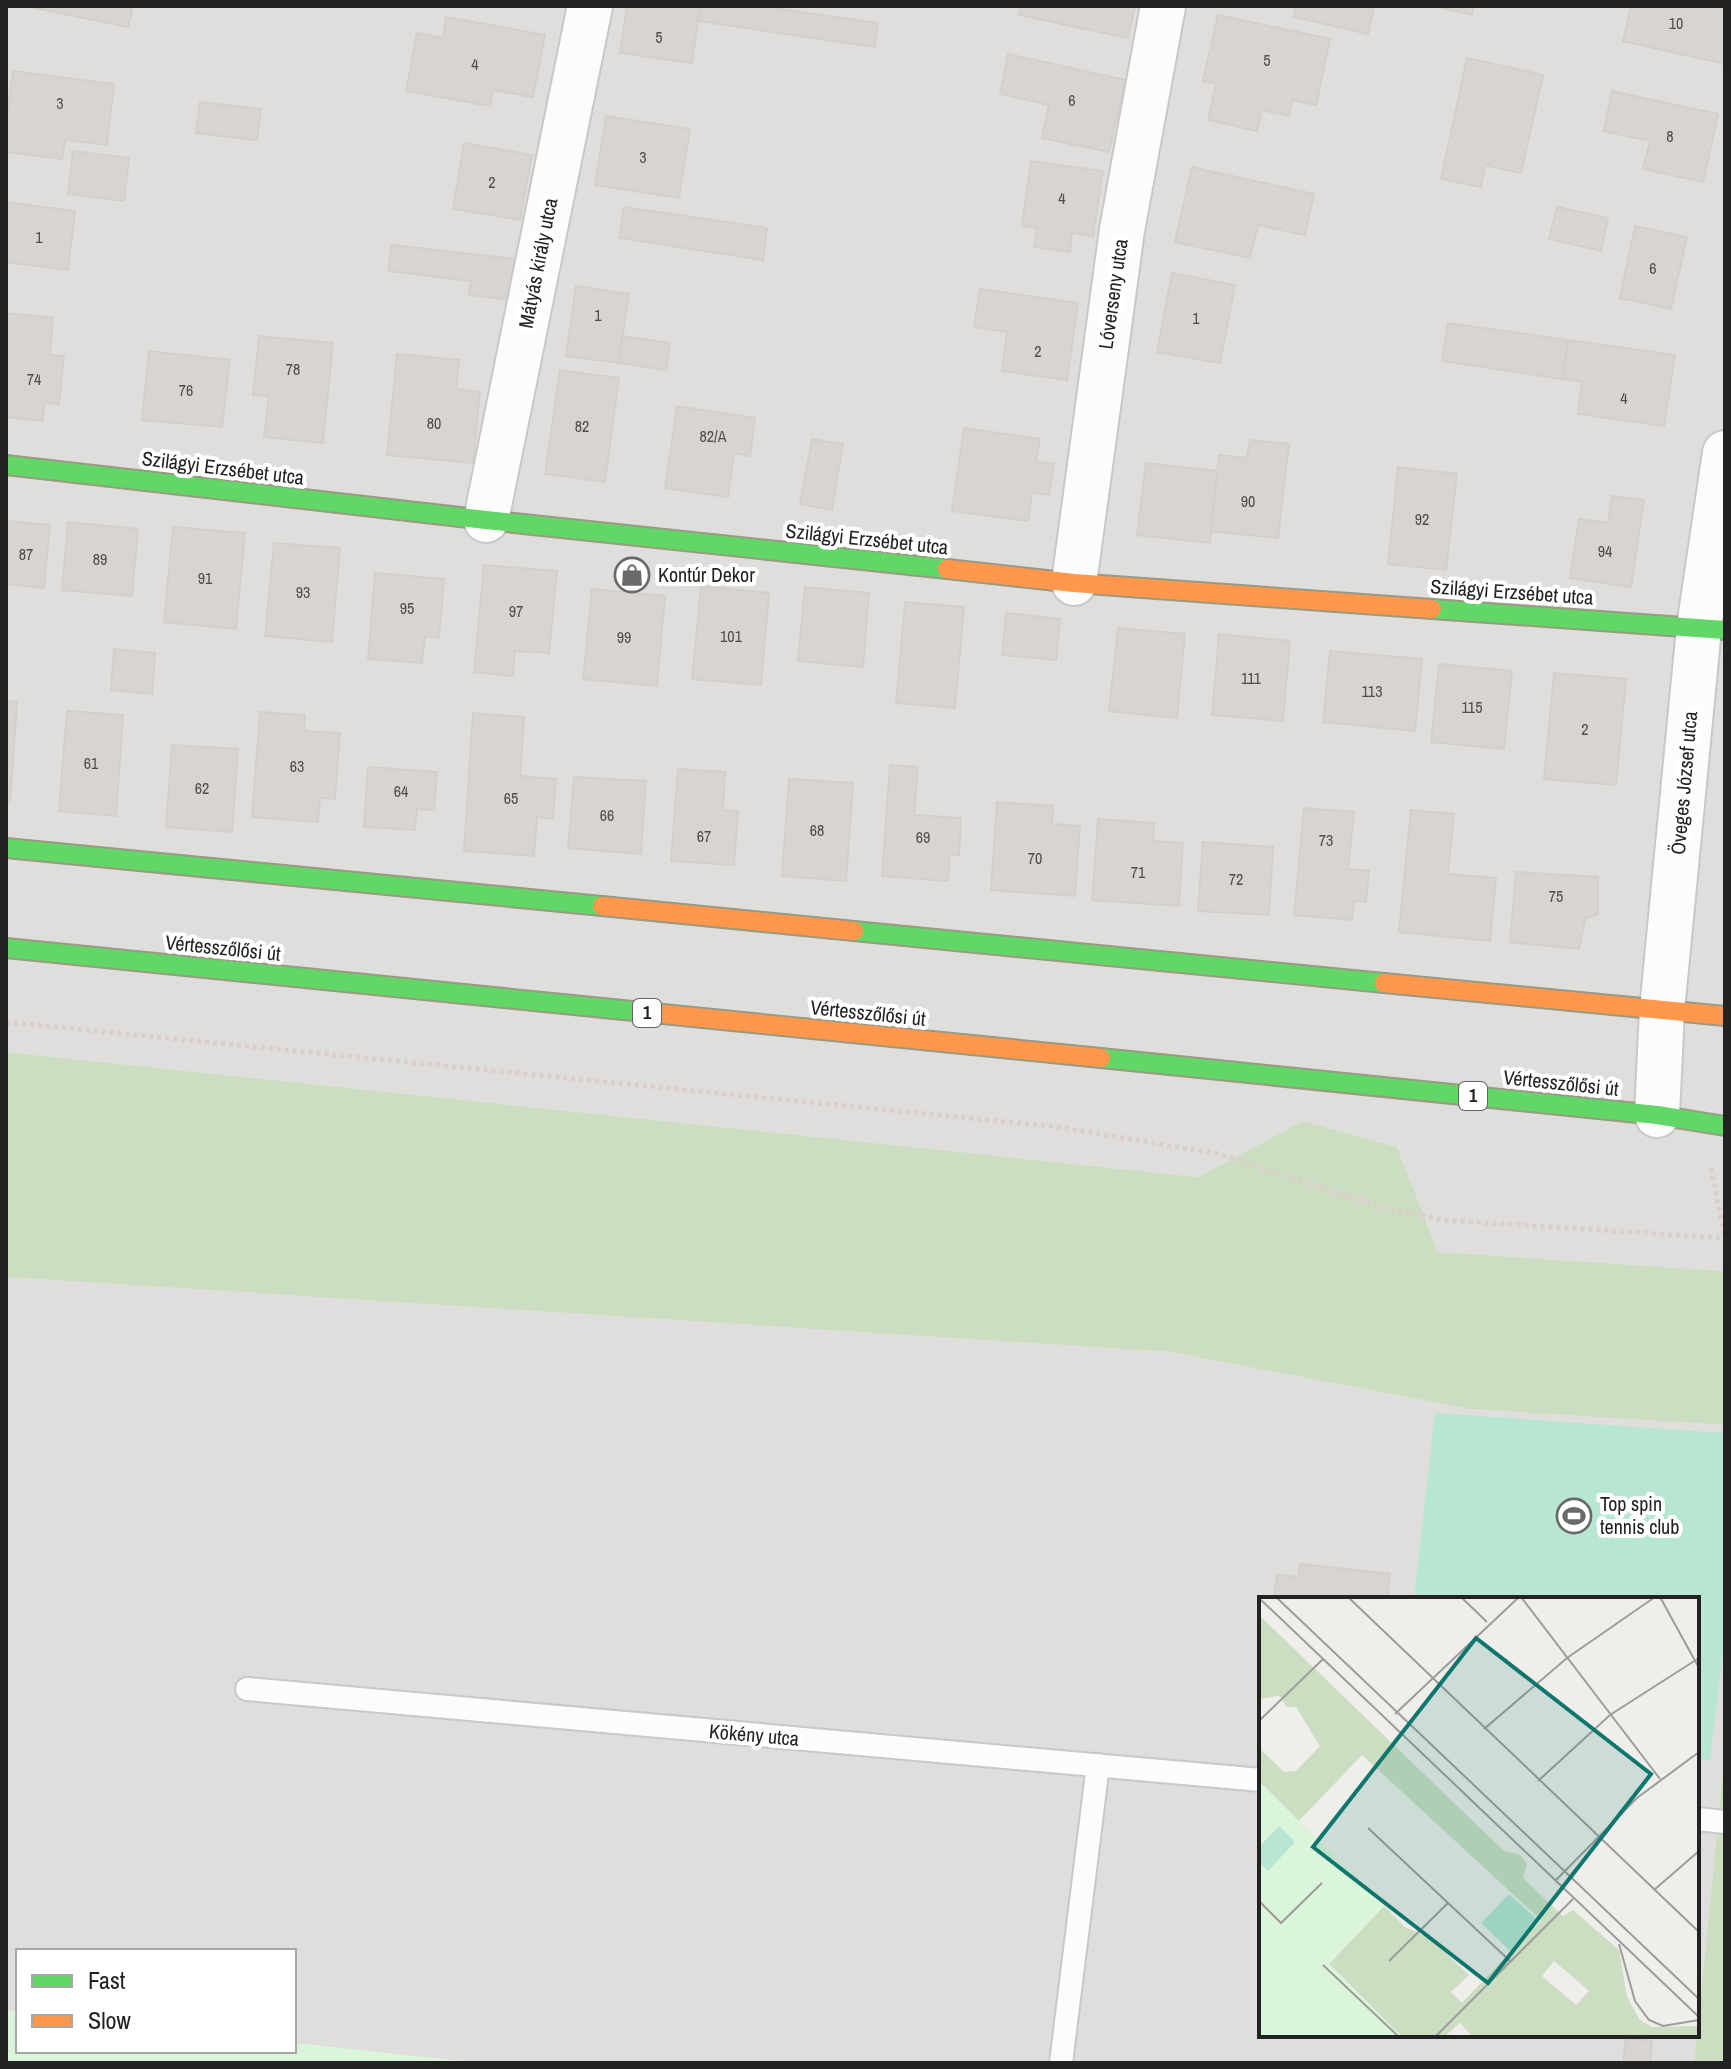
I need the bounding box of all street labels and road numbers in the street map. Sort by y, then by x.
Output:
street label: Mátyás király utca [512,195,563,330]
street label: Lóverseny utca [1091,237,1134,351]
street label: Szilágyi Erzsébet utca [140,444,306,491]
street label: Szilágyi Erzsébet utca [784,517,950,560]
street label: Szilágyi Erzsébet utca [1430,572,1594,611]
street label: Öveges József utca [1664,710,1703,856]
street label: Vértesszőlősi út [164,928,282,967]
street label: Vértesszőlősi út [809,993,927,1032]
road number: 1 [633,999,661,1027]
street label: Vértesszőlősi út [1502,1063,1620,1102]
road number: 1 [1459,1082,1487,1110]
street label: Kökény utca [708,1717,800,1752]

